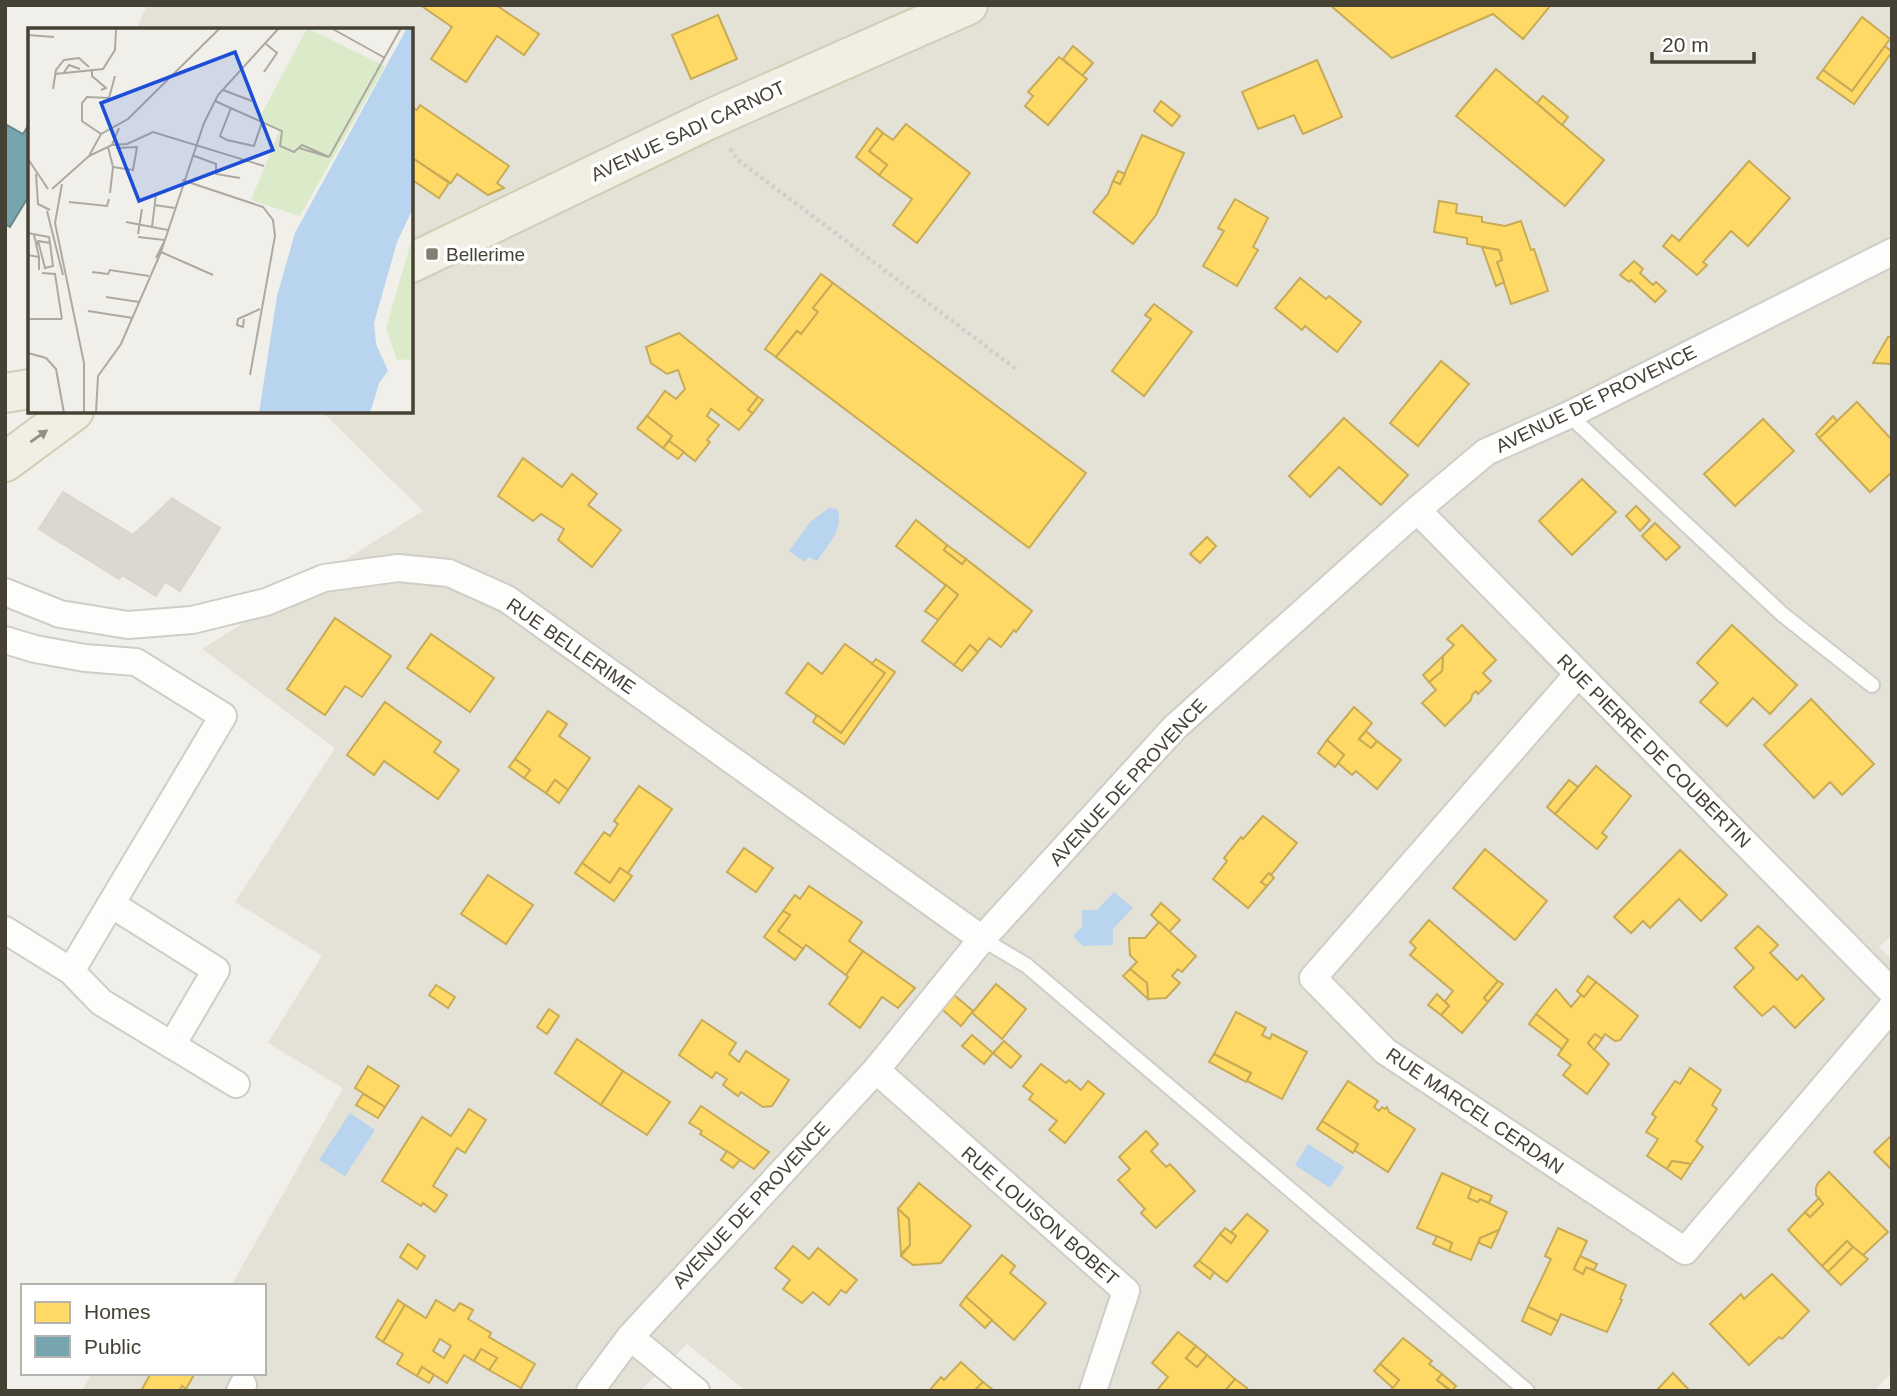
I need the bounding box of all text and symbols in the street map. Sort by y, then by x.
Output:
scale bar [1652,21,1754,65]
inset map [28,28,413,413]
text: 20 m [1662,33,1709,56]
street label: AVENUE SADI CARNOT [588,77,789,185]
place label: Bellerime [446,244,525,265]
marker: Bellerime [424,246,440,262]
street label: AVENUE DE PROVENCE [1492,341,1700,457]
one-way arrow [30,429,48,443]
street label: RUE BELLERIME [503,594,639,698]
street label: RUE PIERRE DE COUBERTIN [1553,650,1755,852]
street label: AVENUE DE PROVENCE [1045,694,1211,870]
street label: RUE MARCEL CERDAN [1382,1044,1568,1178]
street label: AVENUE DE PROVENCE [668,1117,834,1293]
street label: RUE LOUISON BOBET [957,1142,1123,1290]
legend [21,1284,266,1375]
text: Homes [84,1300,151,1323]
text: Public [84,1335,141,1358]

